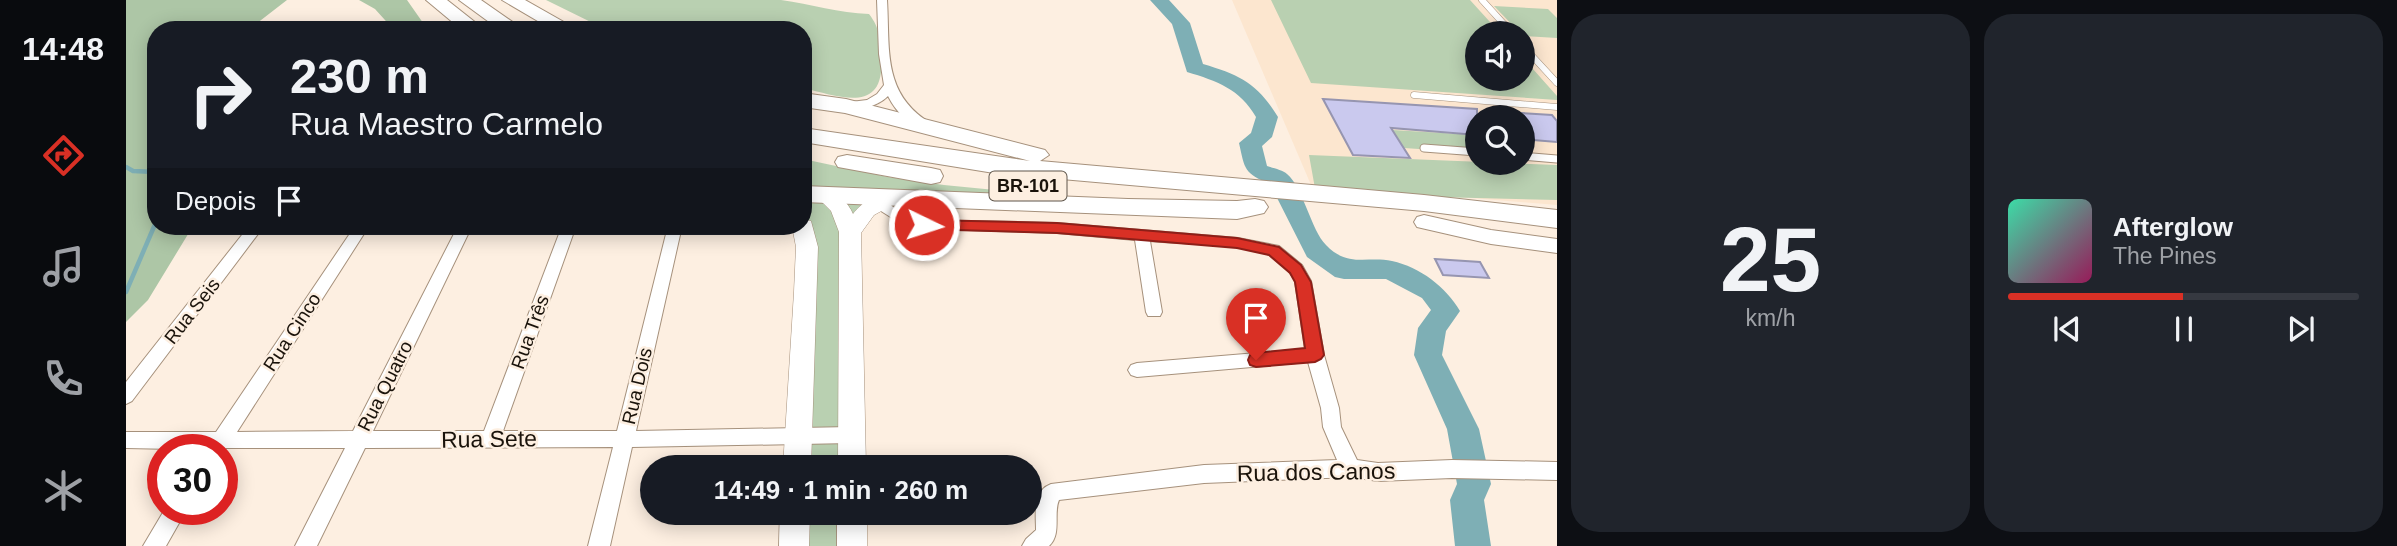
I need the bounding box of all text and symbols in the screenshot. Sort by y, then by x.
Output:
map controls [1465,21,1535,175]
button: sound [1465,21,1535,91]
text: 14:48 [22,31,104,67]
icon: right [175,49,266,140]
text: 230 m [290,49,429,103]
button: search [1465,105,1535,175]
text: Rua Maestro Carmelo [290,106,603,142]
icon: directions [39,131,88,180]
road number: BR-101 [990,172,1066,201]
icon: arrive [270,182,308,220]
text: Depois [175,186,256,216]
position arrow [887,188,961,262]
text: 25 [1720,209,1821,310]
text: Afterglow [2113,212,2233,242]
icon: music [39,242,88,291]
text: The Pines [2113,243,2217,269]
street label: Rua Seis [160,274,224,348]
pin [1226,288,1286,360]
street label: Rua Cinco [259,289,325,375]
street label: Rua Três [507,292,553,372]
icon: arrive [1237,299,1275,337]
text: km/h [1746,305,1795,331]
icon: previous [2048,310,2086,348]
icon: pause [2165,310,2203,348]
icon: next [2282,310,2320,348]
street label: Rua Quatro [353,337,417,435]
street label: Rua Dois [618,346,656,426]
icon: phone [39,354,88,403]
street label: Rua Sete [441,425,537,453]
speed limit sign: 30 [147,434,238,525]
street label: Rua dos Canos [1237,458,1395,486]
icon: climate [39,466,88,515]
text: 14:49 · 1 min · 260 m [714,475,968,505]

